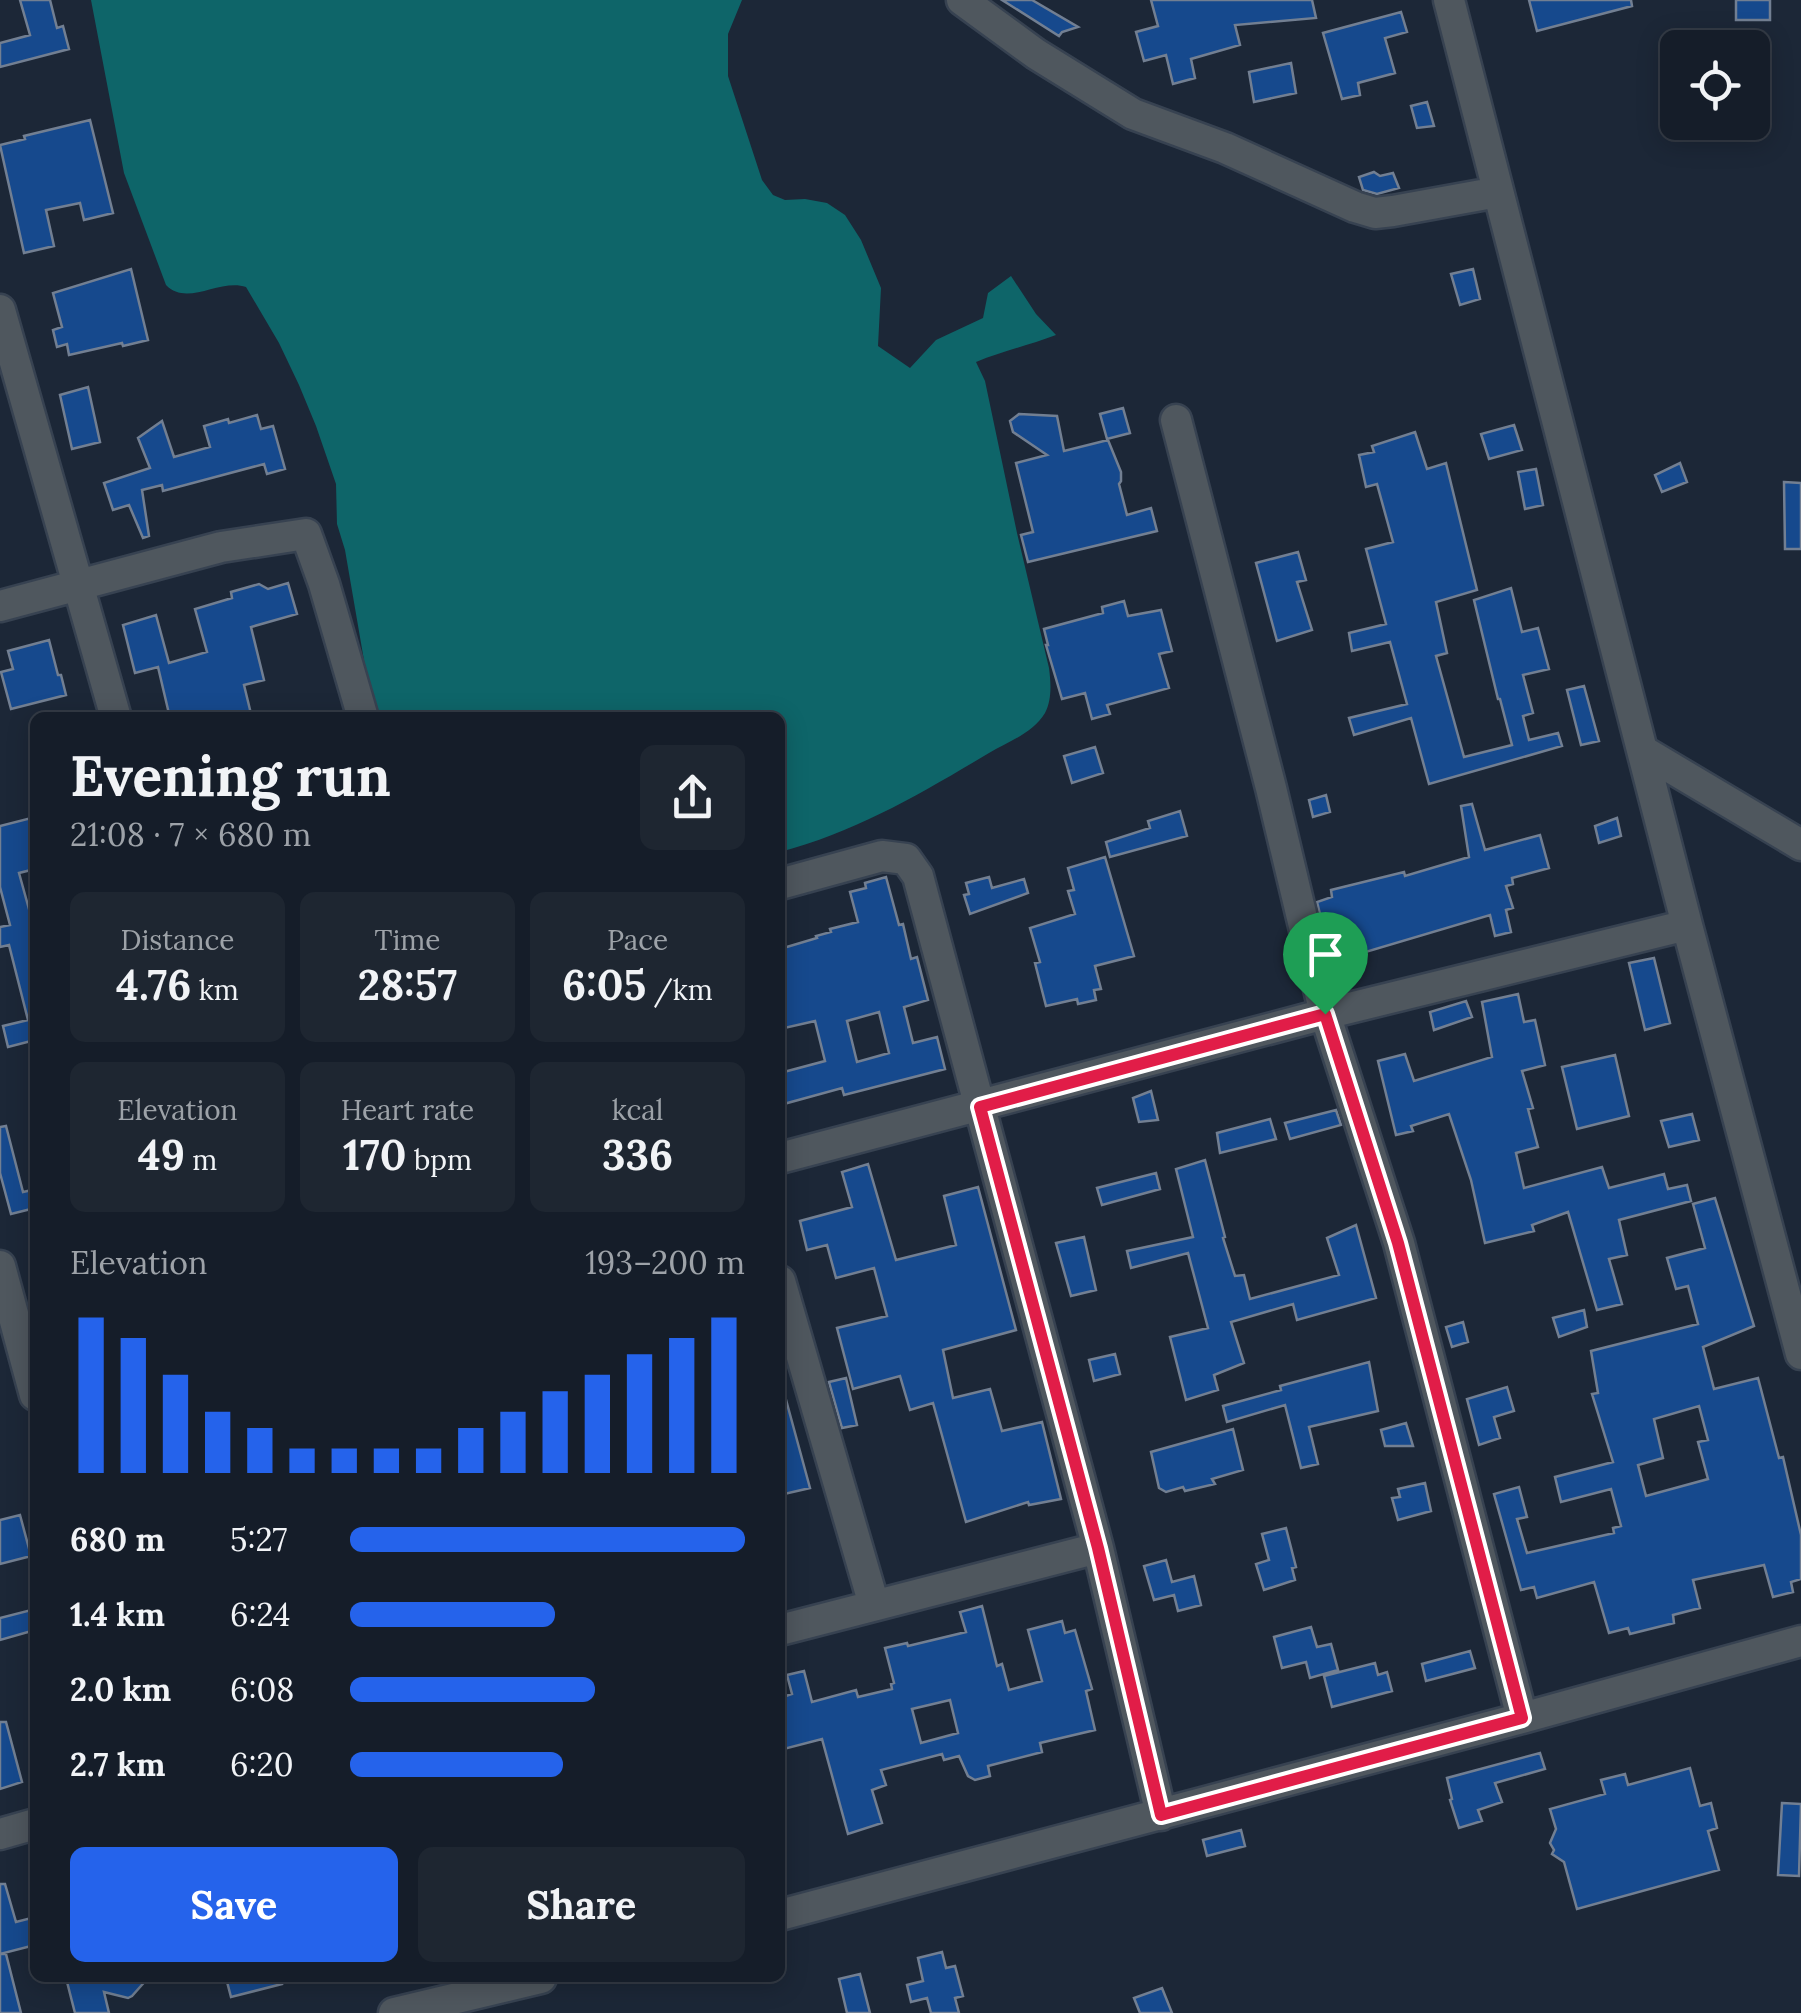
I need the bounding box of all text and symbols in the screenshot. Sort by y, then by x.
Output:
map controls [1660,30,1770,140]
button: locate [1660,30,1770,140]
text: Evening run [70,741,391,811]
button: share [640,745,745,850]
text: 21:08 · 7 × 680 m [70,814,311,855]
pin [1283,912,1368,1015]
text: Distance [121,922,234,958]
text: Time [375,922,441,958]
text: Pace [607,922,668,958]
icon: arrive [1298,927,1353,982]
text: 4.76 [116,958,191,1012]
text: 28:57 [358,958,457,1012]
text: 6:05 [562,958,646,1012]
text: km [191,972,239,1008]
text: /km [646,972,713,1008]
text: Elevation [117,1092,238,1128]
text: Heart rate [341,1092,474,1128]
text: kcal [612,1092,663,1128]
text: 49 [138,1128,185,1182]
text: 170 [343,1128,407,1182]
text: 336 [602,1128,673,1182]
text: m [185,1142,217,1178]
text: bpm [407,1142,472,1178]
text: Elevation [70,1242,207,1283]
text: 193–200 m [585,1242,745,1283]
text: 680 m [70,1519,165,1560]
text: 5:27 [230,1519,287,1560]
text: 1.4 km [70,1594,165,1635]
text: 6:24 [230,1594,290,1635]
text: 2.0 km [70,1669,171,1710]
text: 6:08 [230,1669,294,1710]
text: 2.7 km [70,1744,165,1785]
text: 6:20 [230,1744,294,1785]
button: Save [70,1847,398,1962]
button: Share [418,1847,745,1962]

